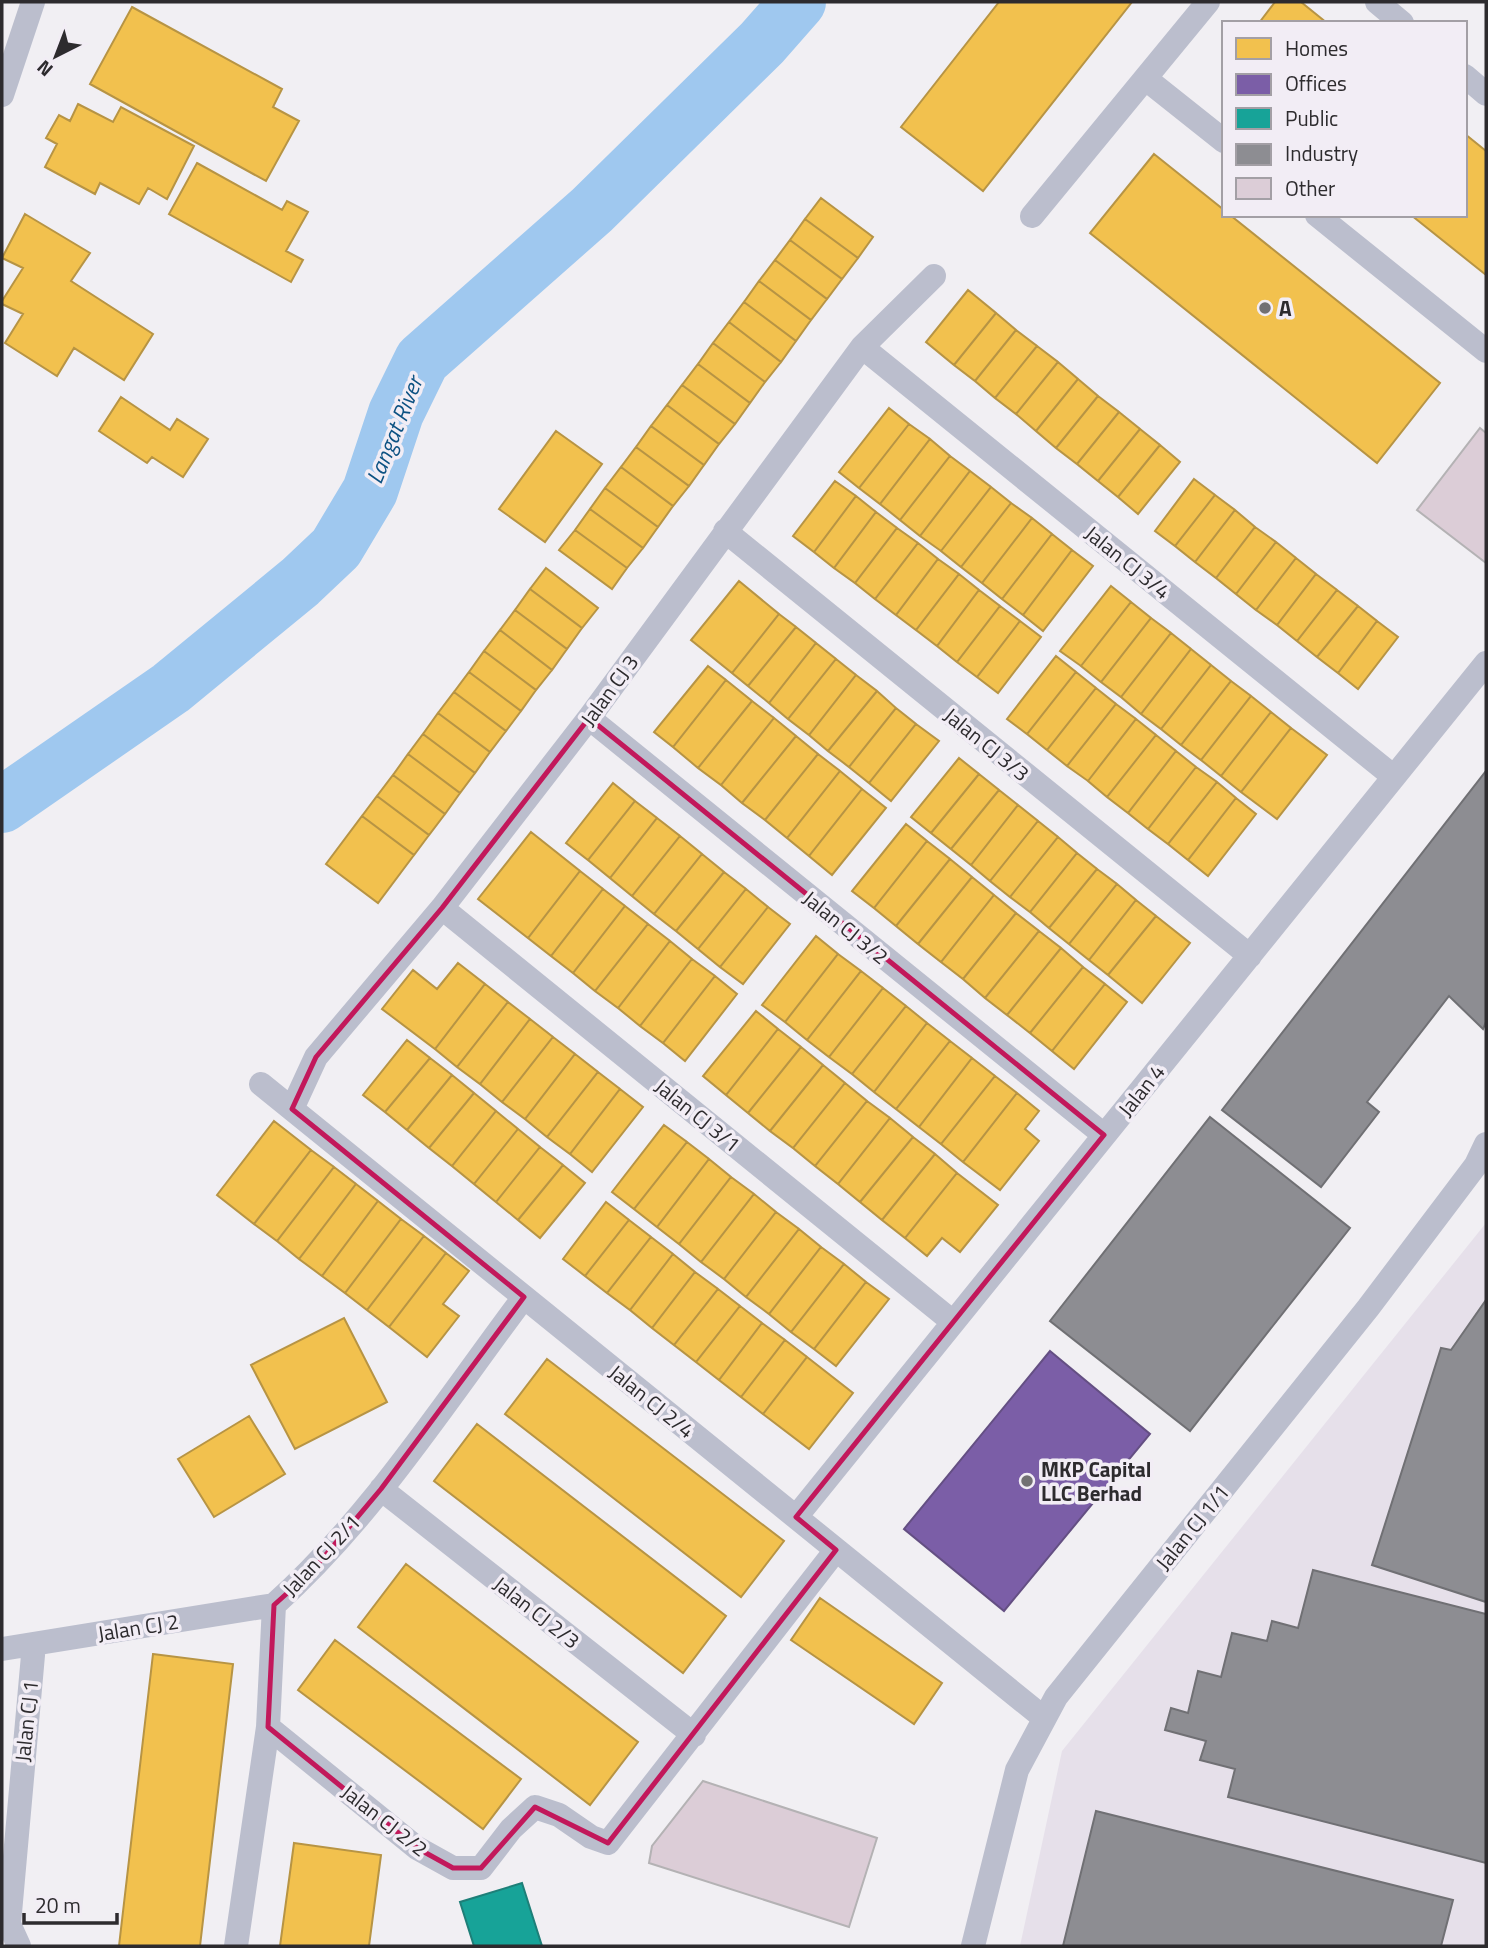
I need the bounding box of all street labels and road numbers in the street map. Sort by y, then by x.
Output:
street label: Jalan CJ 3/4 [1078,517,1178,607]
street label: Jalan CJ 3 [572,648,646,732]
street label: Jalan CJ 3/3 [937,699,1037,789]
street label: Jalan CJ 3/2 [796,882,896,972]
street label: Jalan 4 [1110,1057,1172,1123]
street label: Jalan CJ 3/1 [648,1070,748,1160]
street label: Jalan CJ 2/4 [602,1356,702,1446]
street label: Jalan CJ 1/1 [1147,1477,1237,1577]
street label: Jalan CJ 2/1 [274,1507,368,1603]
street label: Jalan CJ 2/3 [487,1568,587,1656]
street label: Jalan CJ 2 [95,1605,181,1649]
street label: Jalan CJ 1 [6,1679,46,1763]
street label: Jalan CJ 2/2 [335,1776,435,1864]

